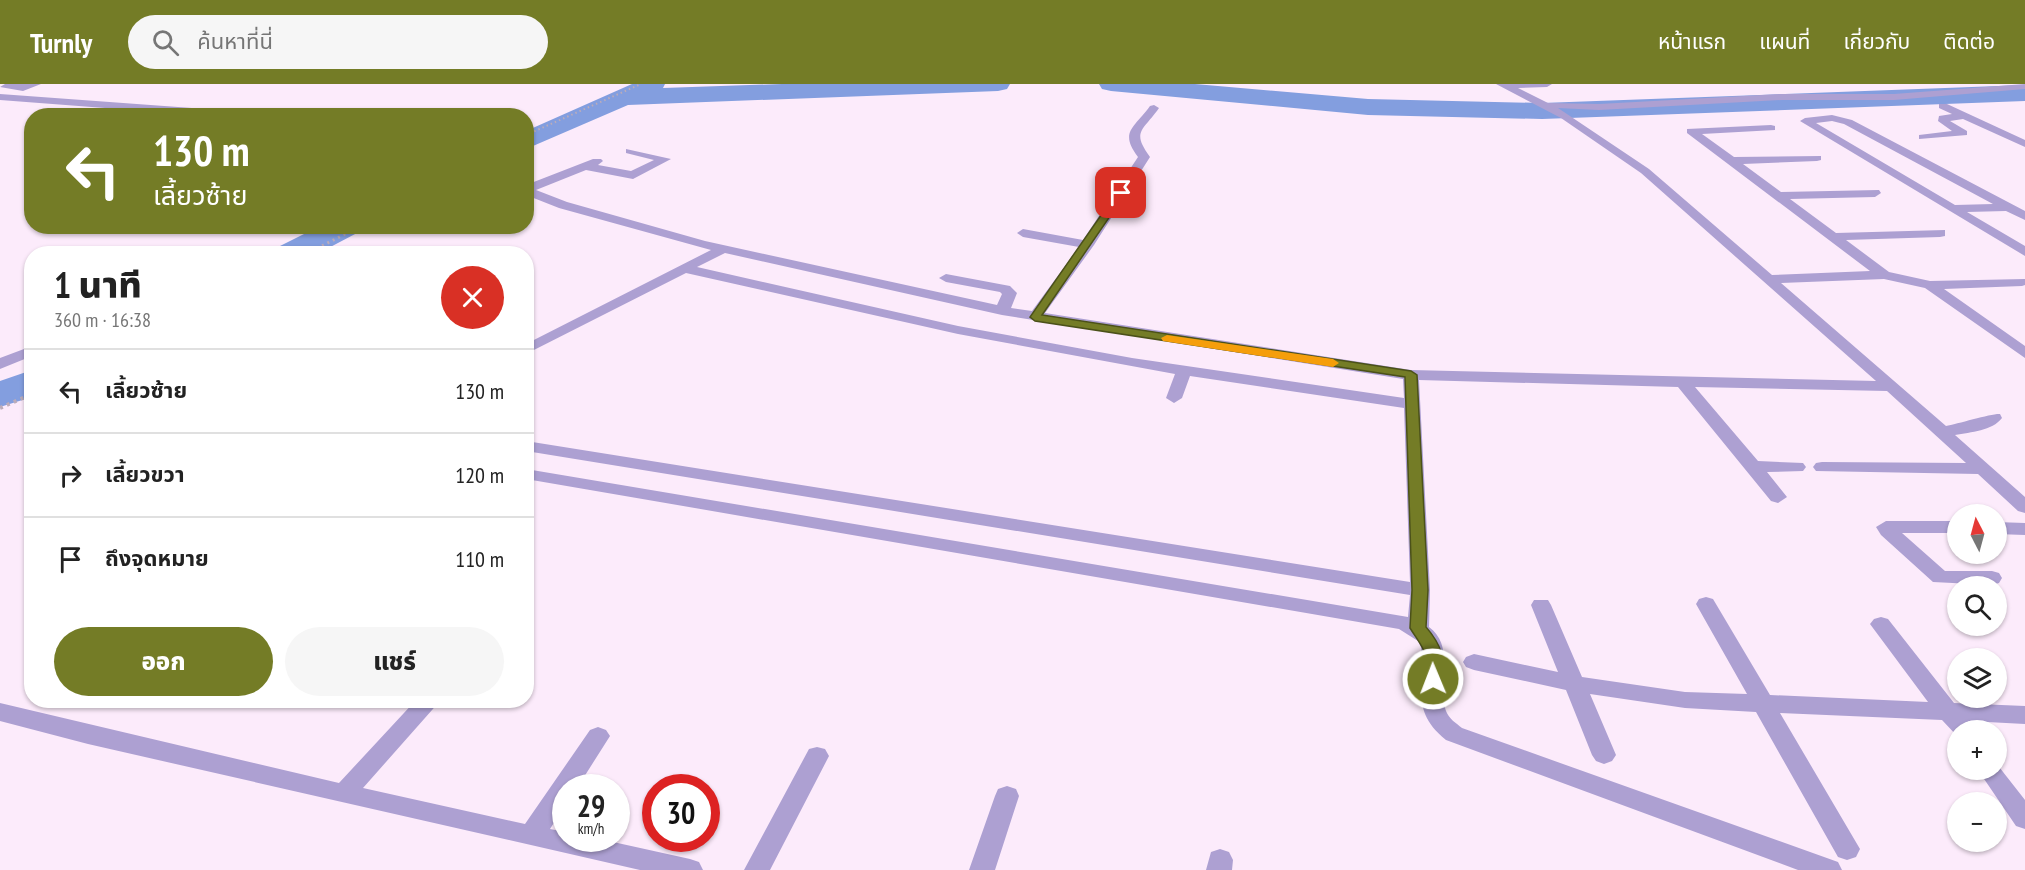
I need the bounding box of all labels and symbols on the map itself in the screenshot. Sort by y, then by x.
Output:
pin [1095,167,1146,218]
north arrow [1947,504,2007,564]
position arrow [1401,647,1465,711]
speed limit sign: 30 [642,774,720,852]

